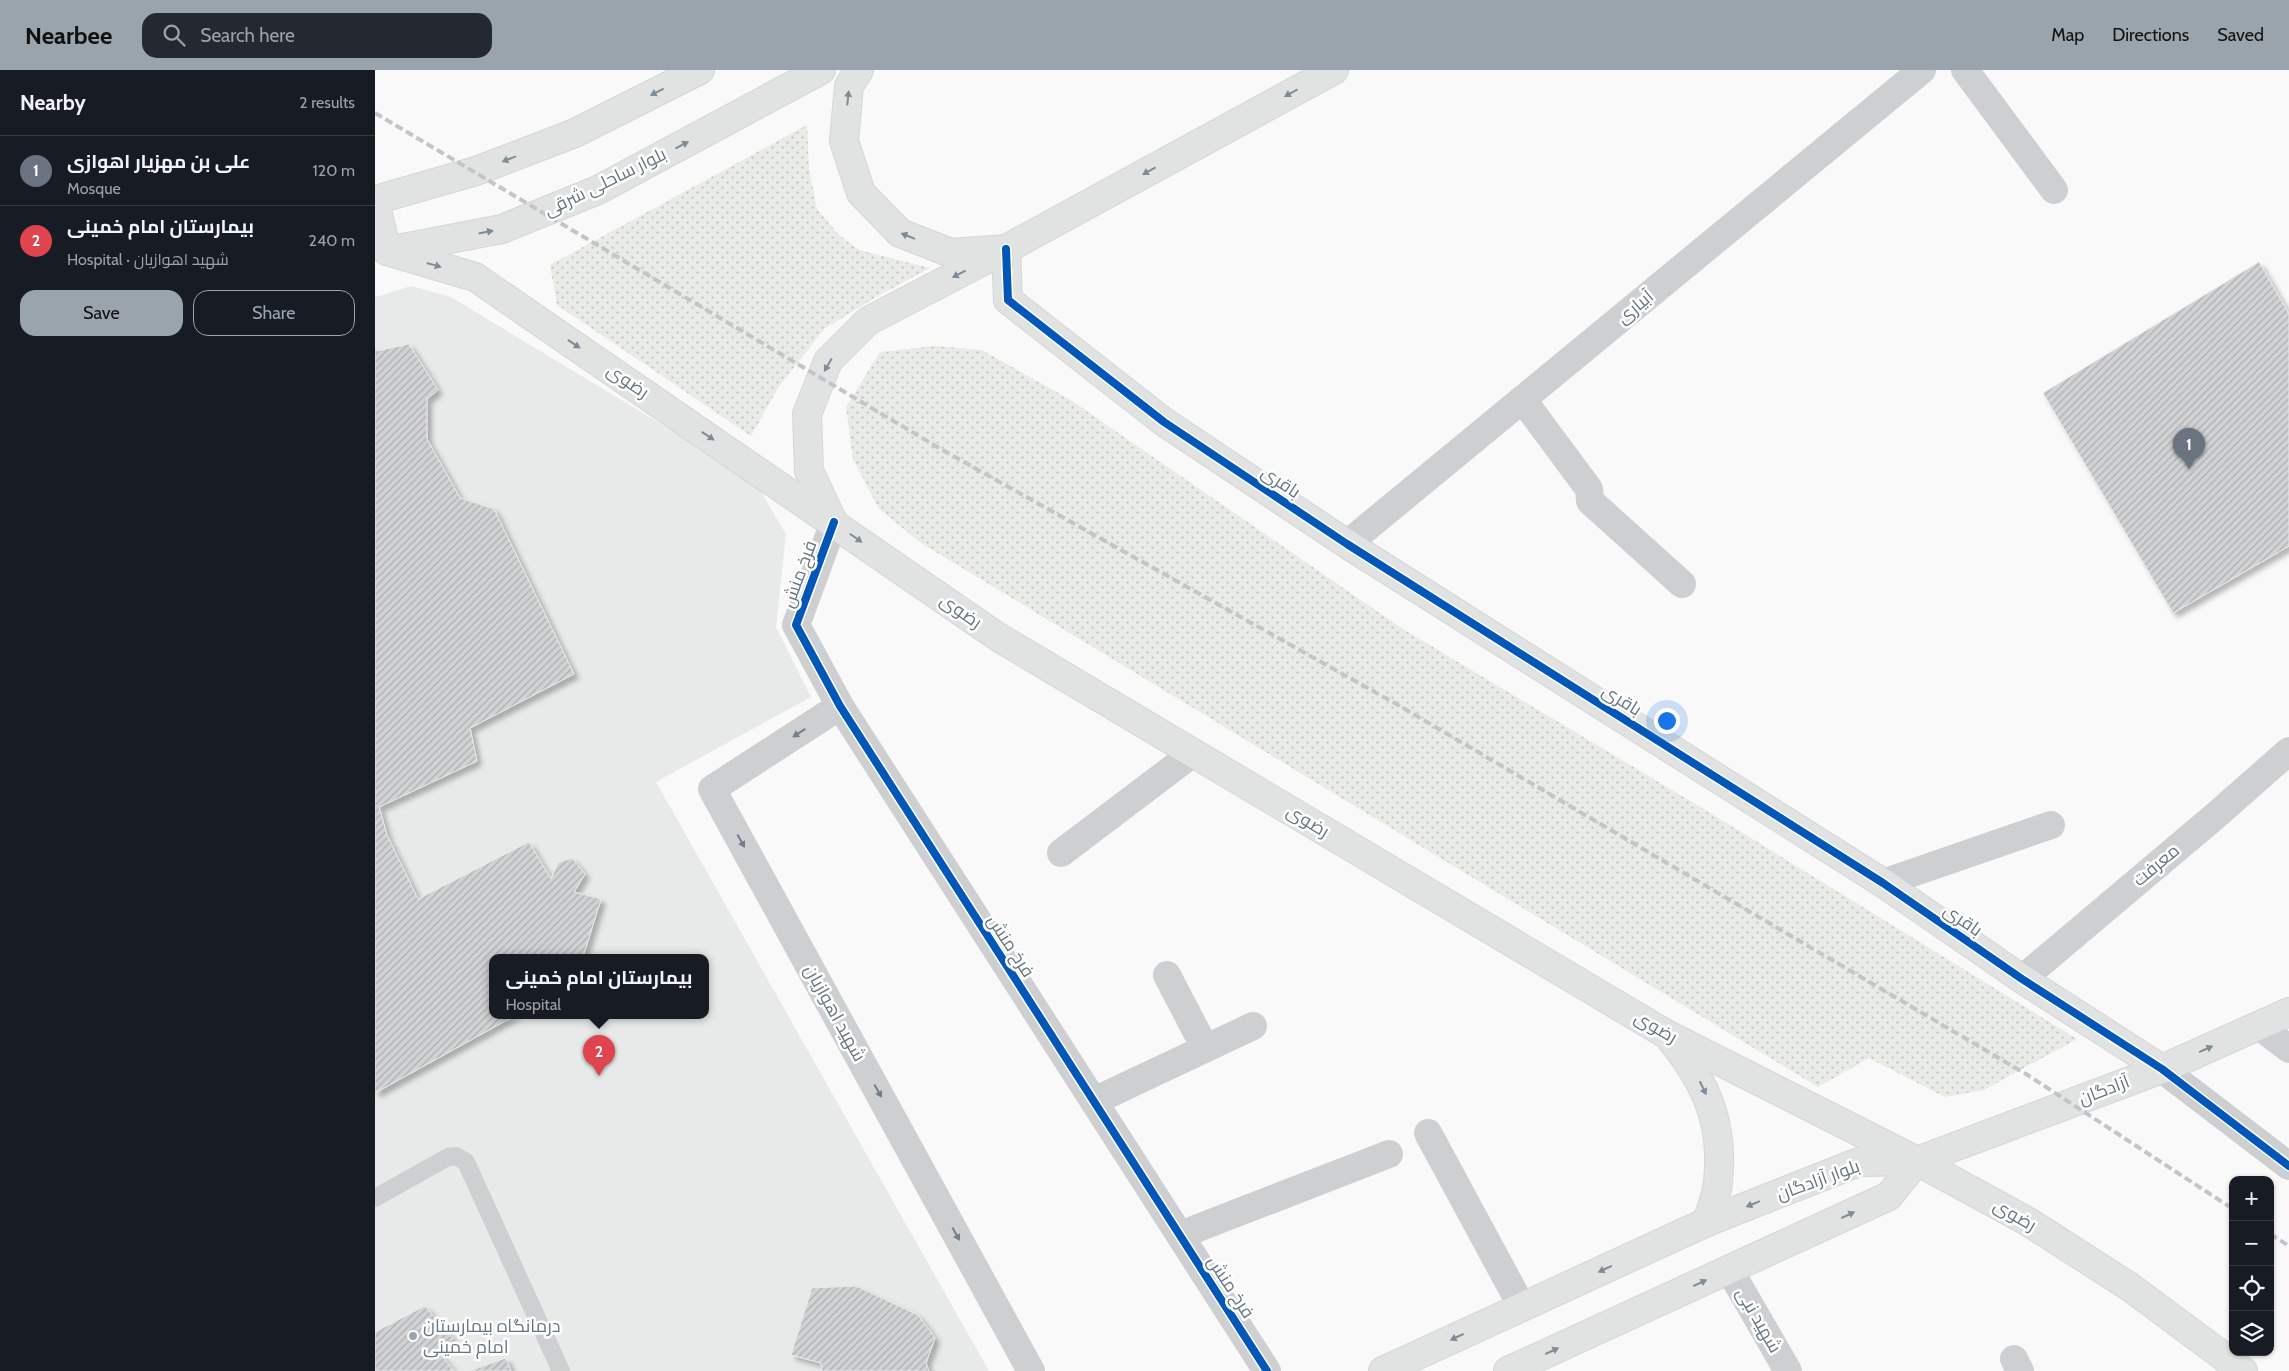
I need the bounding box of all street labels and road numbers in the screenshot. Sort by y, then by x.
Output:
street label: بلوار ساحلی شرقی [540,143,670,221]
street label: آبیاری [1612,285,1658,329]
street label: رضوی [603,359,653,403]
street label: باقری [1257,461,1305,503]
street label: فرخ منش [777,537,822,611]
street label: رضوی [936,589,986,633]
street label: باقری [1598,679,1646,721]
street label: رضوی [1283,800,1333,842]
street label: معرفت [2128,839,2184,891]
street label: باقری [1939,899,1987,941]
street label: فرخ منش [982,911,1039,982]
street label: شهید اهوازیان [799,961,871,1065]
street label: رضوی [1631,1006,1681,1048]
street label: آزادگان [2076,1070,2133,1110]
street label: بلوار آزادگان [1773,1155,1863,1205]
street label: رضوی [1990,1194,2040,1236]
street label: فرخ منش [1202,1252,1259,1323]
street label: شهید نبی [1732,1283,1786,1357]

